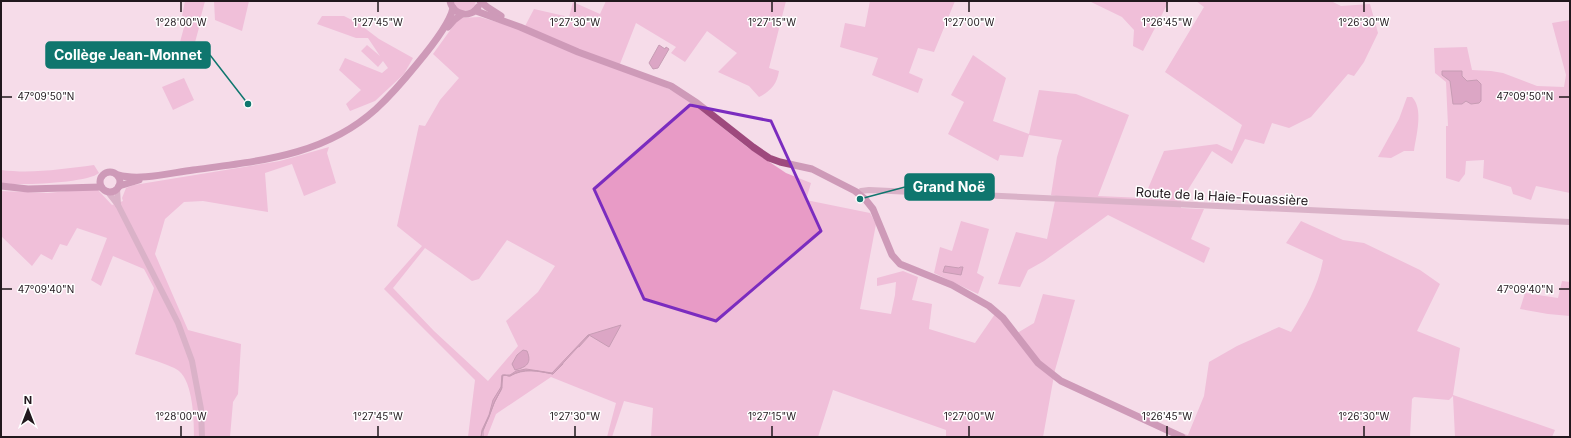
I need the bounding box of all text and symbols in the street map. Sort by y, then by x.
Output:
text: 1°28'00"W [155,16,207,28]
text: 1°27'45"W [353,16,403,28]
text: 1°27'30"W [550,16,600,28]
text: 1°27'15"W [748,16,796,28]
text: 1°27'00"W [944,16,994,28]
text: 1°26'45"W [1142,16,1192,28]
text: 1°26'30"W [1339,16,1390,28]
callout: Collège Jean-Monnet [46,42,210,68]
text: Collège Jean-Monnet [54,46,202,63]
text: 47°09'50"N [18,90,74,102]
text: 47°09'50"N [1497,90,1553,102]
callout: Grand Noë [905,174,994,200]
text: Grand Noë [913,178,985,195]
street label: Route de la Haie-Fouassière [1135,183,1309,209]
text: 47°09'40"N [18,283,74,295]
text: 47°09'40"N [1497,283,1553,295]
north arrow [8,390,48,430]
text: N [24,393,32,407]
text: 1°28'00"W [155,410,207,422]
text: 1°27'45"W [353,410,403,422]
text: 1°27'30"W [550,410,600,422]
text: 1°27'15"W [748,410,796,422]
text: 1°27'00"W [944,410,994,422]
text: 1°26'45"W [1142,410,1192,422]
text: 1°26'30"W [1339,410,1390,422]

